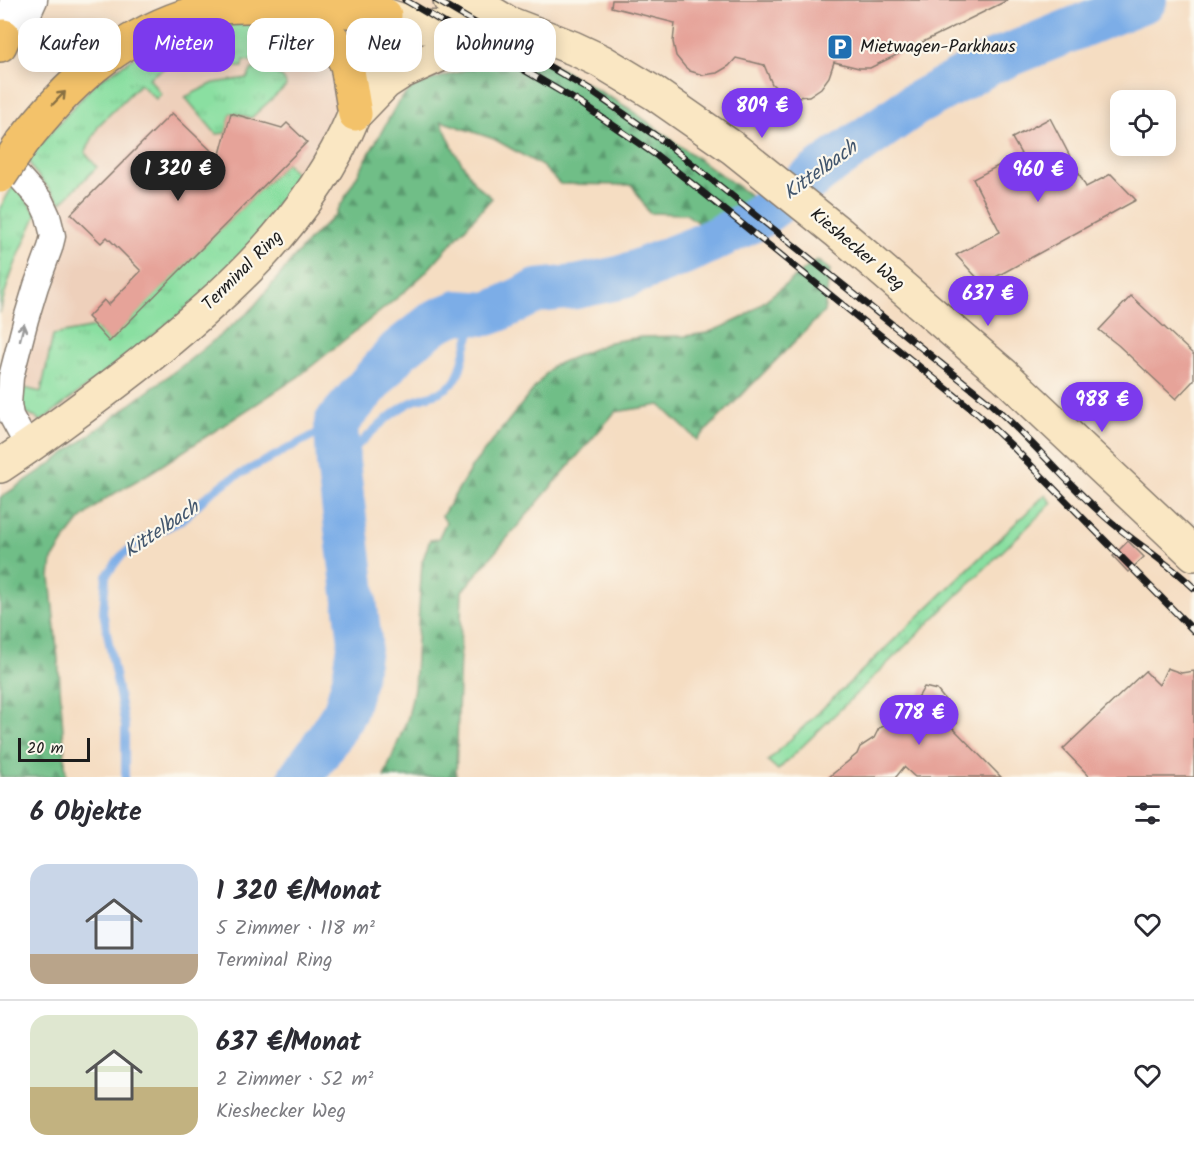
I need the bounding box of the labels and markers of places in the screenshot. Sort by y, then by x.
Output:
parking icon: Mietwagen-Parkhaus [825,32,855,62]
place label: Mietwagen-Parkhaus [860,33,1016,62]
pin: 809 € [720,88,804,139]
pin: 1 320 € [123,151,233,202]
pin: 960 € [996,152,1080,203]
pin: 637 € [946,276,1030,327]
pin: 988 € [1060,382,1144,433]
pin: 778 € [877,695,961,746]

